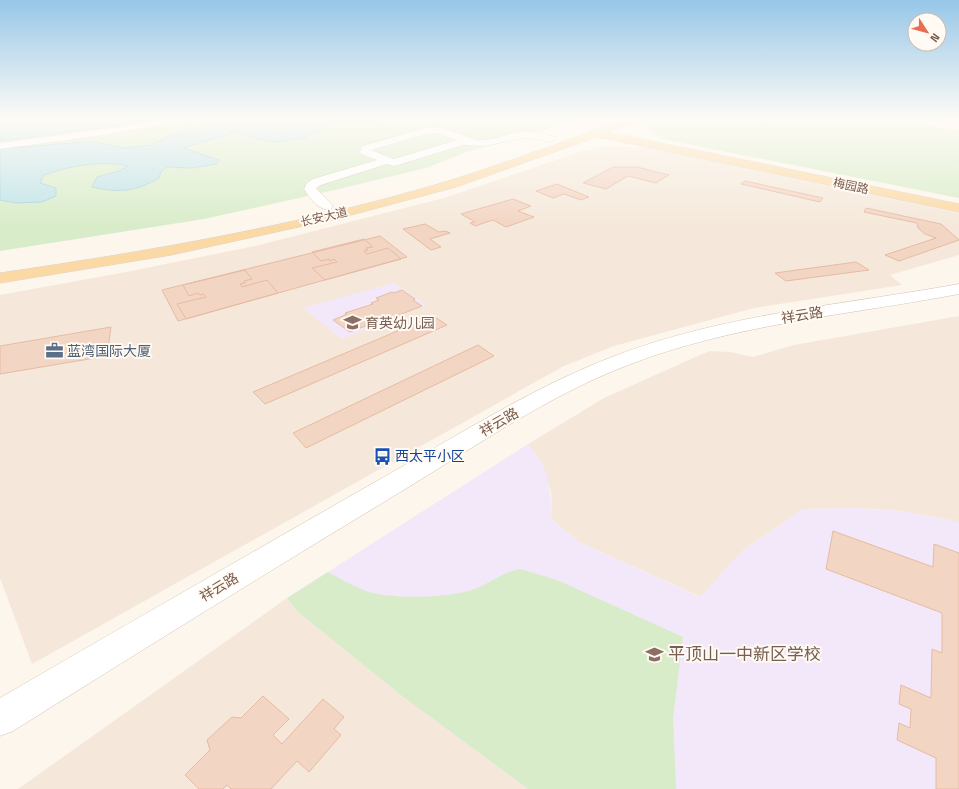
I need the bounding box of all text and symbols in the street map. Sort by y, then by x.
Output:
north arrow [907,12,947,52]
text: N [927,31,943,45]
street label: 梅园路 [832,174,870,198]
street label: 长安大道 [299,204,349,230]
street label: 祥云路 [780,303,824,327]
school or university icon: 育英幼儿园 [342,313,362,333]
place label: 育英幼儿园 [365,314,435,332]
office icon: 蓝湾国际大厦 [44,341,64,361]
place label: 蓝湾国际大厦 [67,342,151,360]
street label: 祥云路 [476,404,522,440]
bus stop icon: 西太平小区 [372,446,392,466]
place label: 西太平小区 [395,447,465,465]
street label: 祥云路 [196,568,242,606]
place label: 平顶山一中新区学校 [668,643,821,665]
school or university icon: 平顶山一中新区学校 [645,644,665,664]

